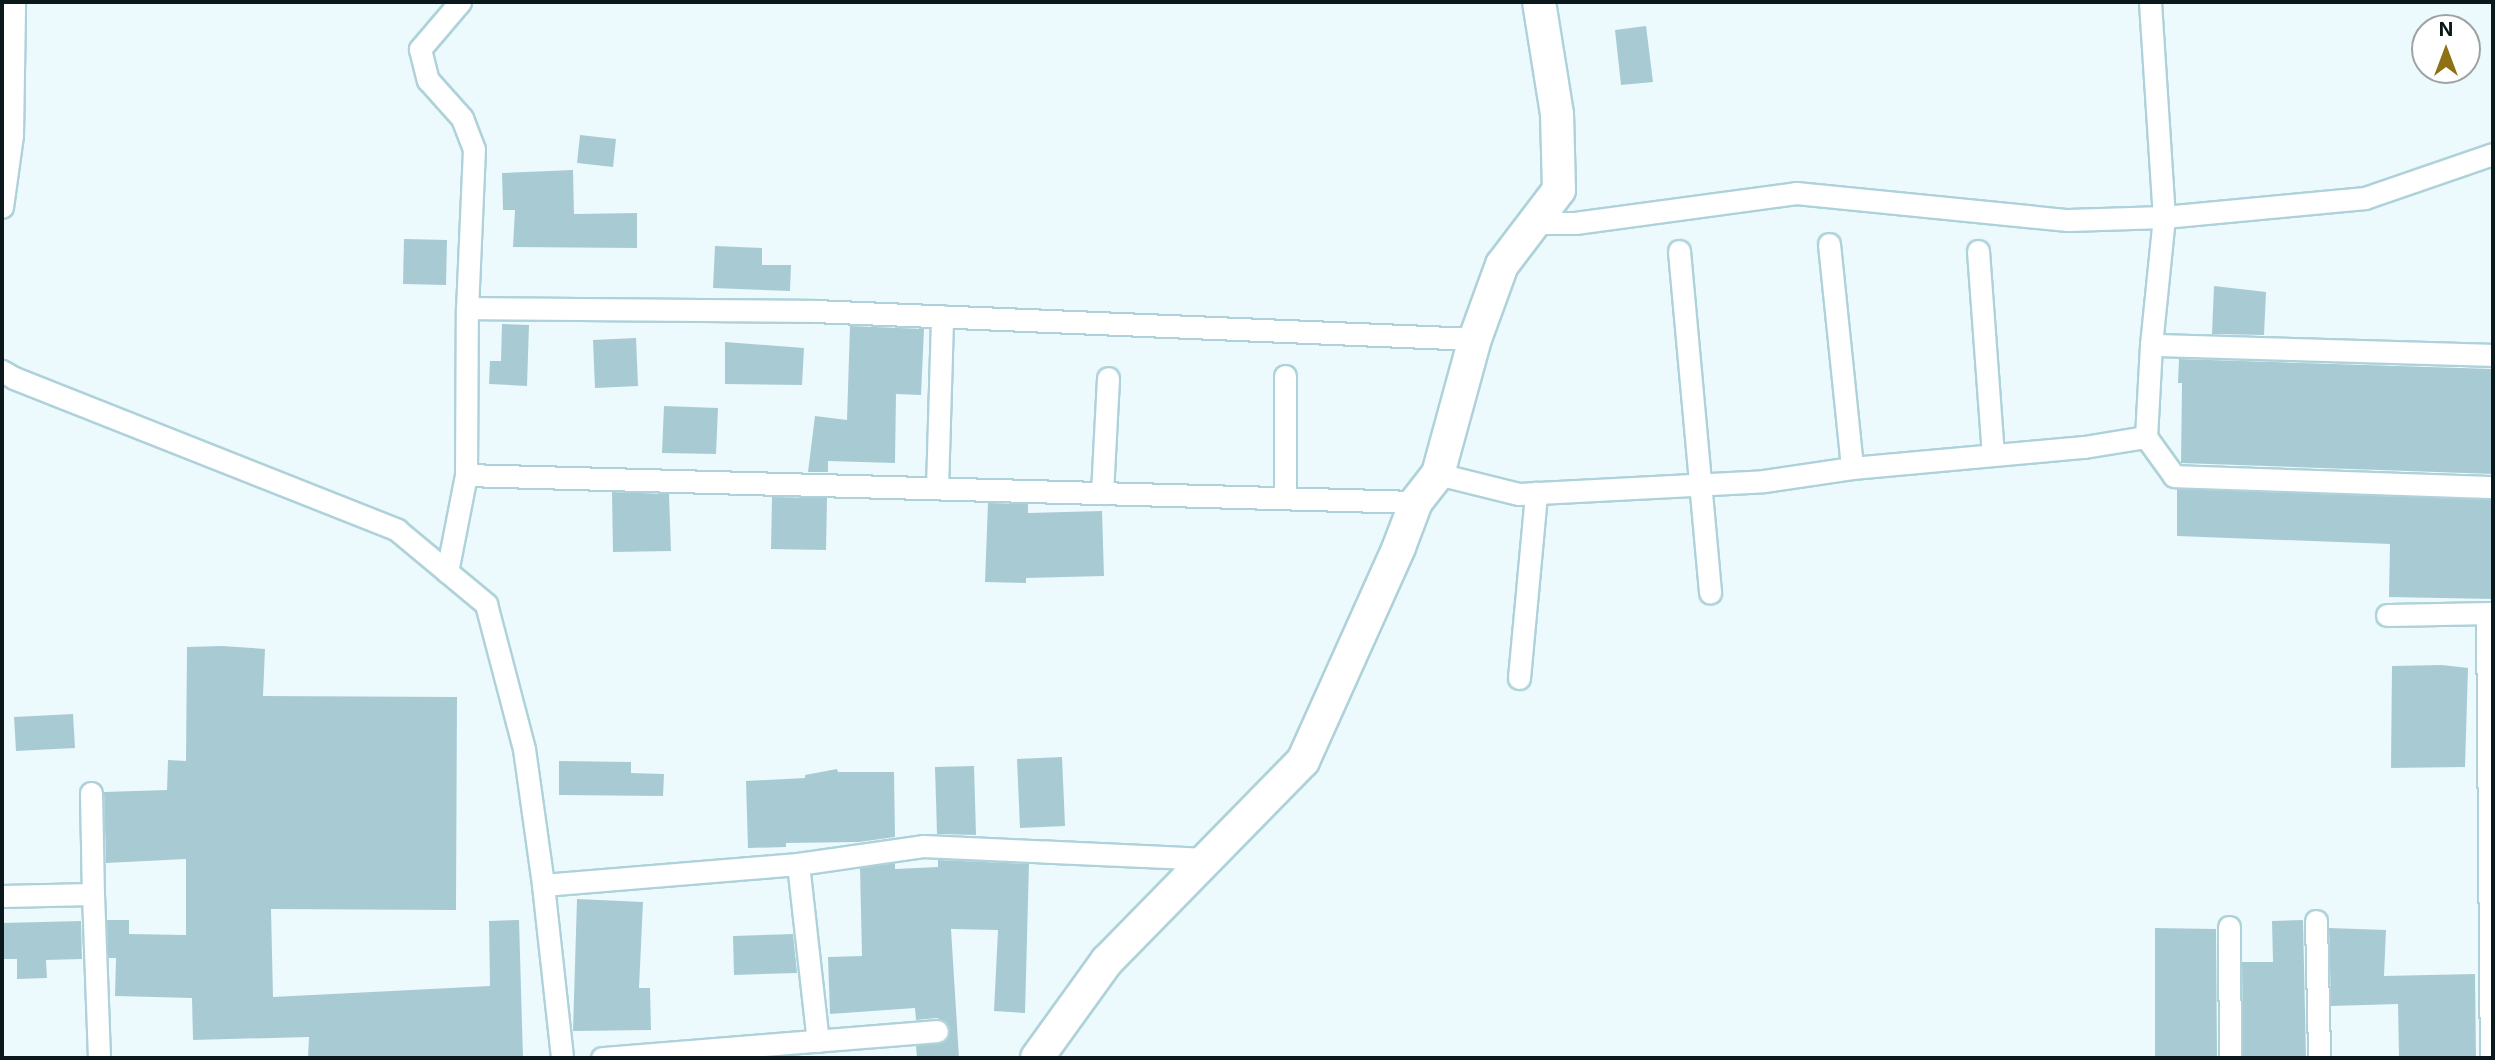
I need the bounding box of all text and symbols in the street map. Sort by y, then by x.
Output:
north arrow [2411,14,2481,84]
text: N [2439,18,2453,41]

